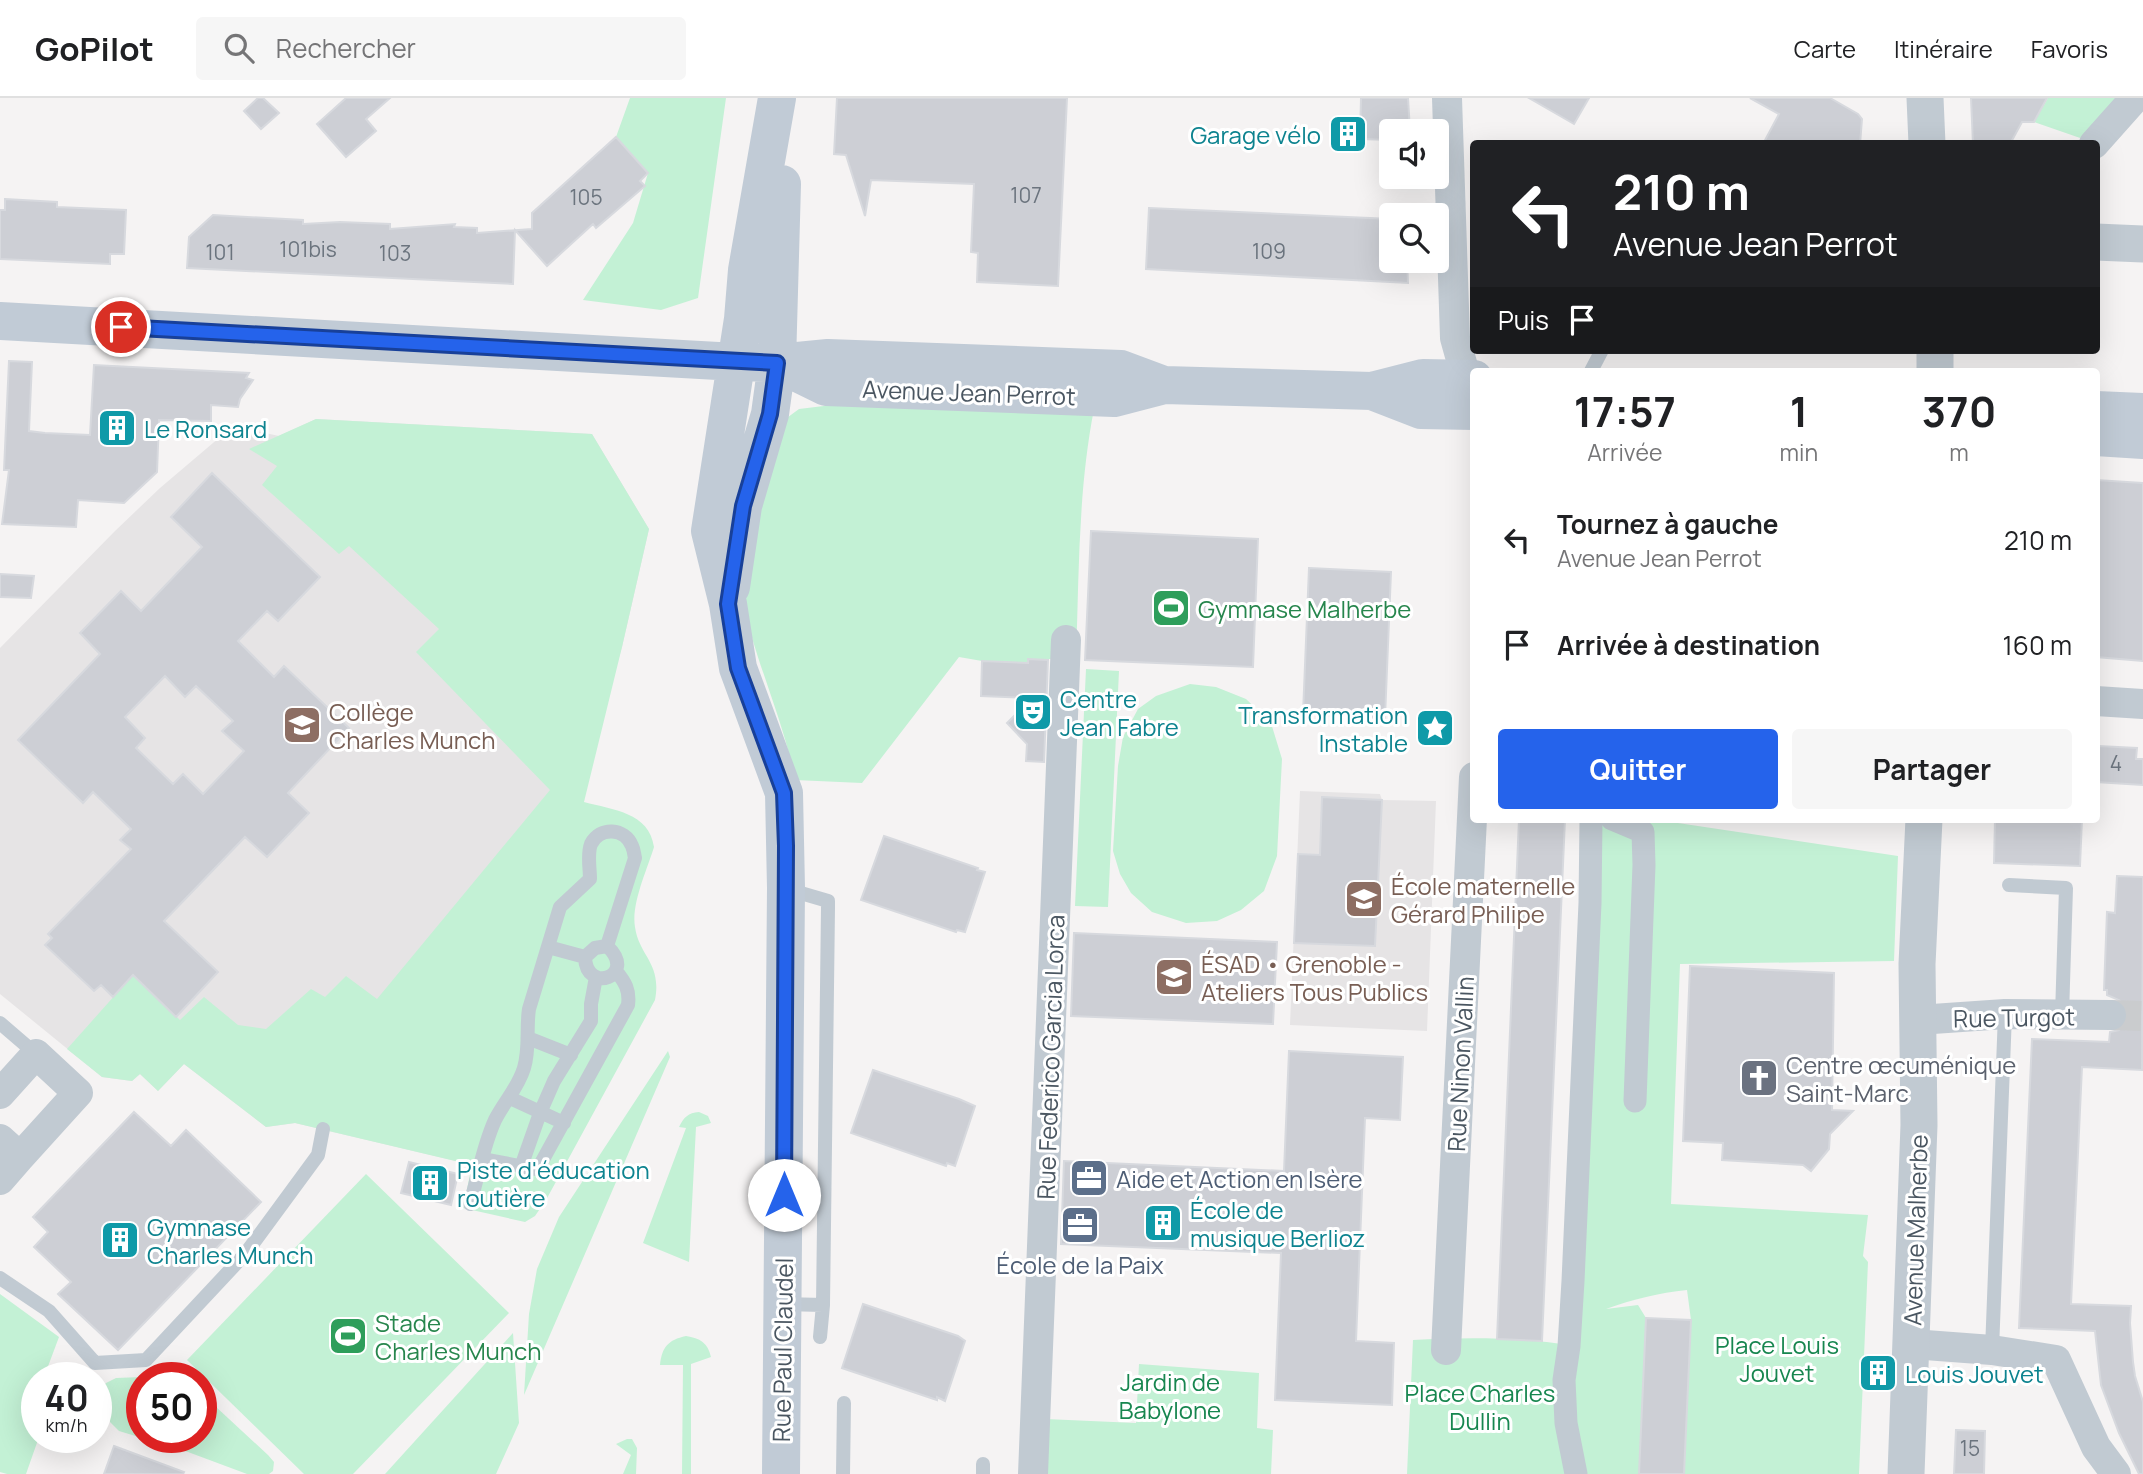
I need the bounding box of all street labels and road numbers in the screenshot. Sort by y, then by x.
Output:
street label: Avenue Jean Perrot [862,372,1076,412]
street label: Rue Federico Garcia Lorca [1029,914,1071,1200]
street label: Rue Ninon Vallin [1439,976,1481,1152]
street label: Rue Turgot [1953,999,2075,1035]
street label: Avenue Malherbe [1895,1134,1935,1326]
street label: Rue Paul Claudel [764,1258,800,1442]

